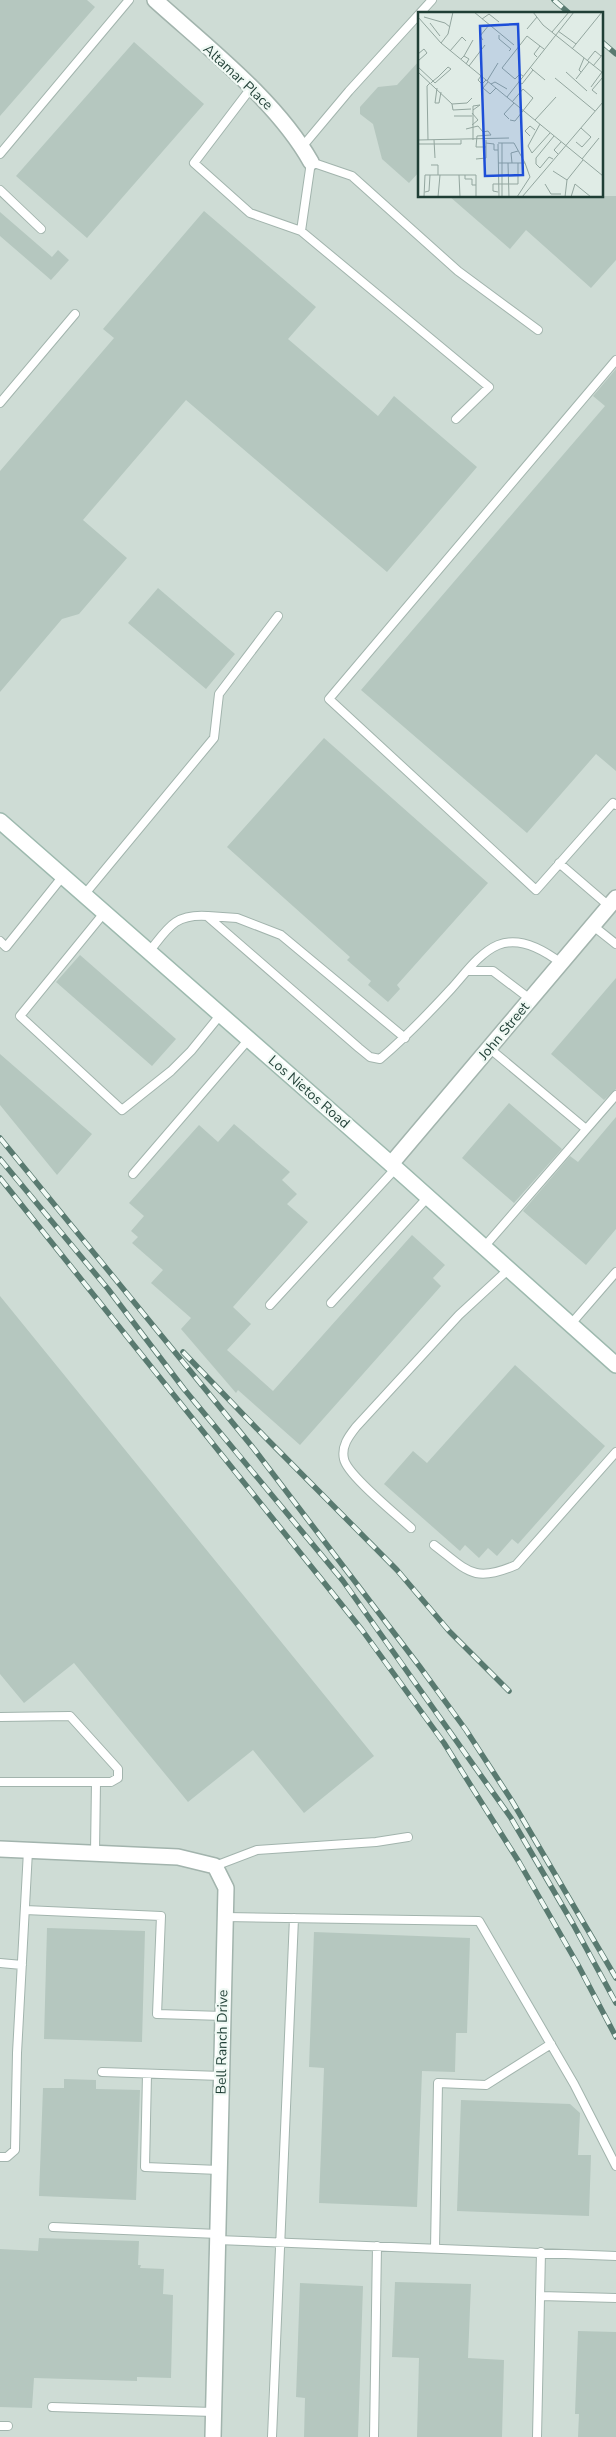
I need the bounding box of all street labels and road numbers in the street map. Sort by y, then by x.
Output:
street label: Altamar Place [199,40,277,114]
street label: John Street [474,998,534,1065]
street label: Los Nietos Road [264,1051,354,1133]
street label: Bell Ranch Drive [212,1989,232,2095]

